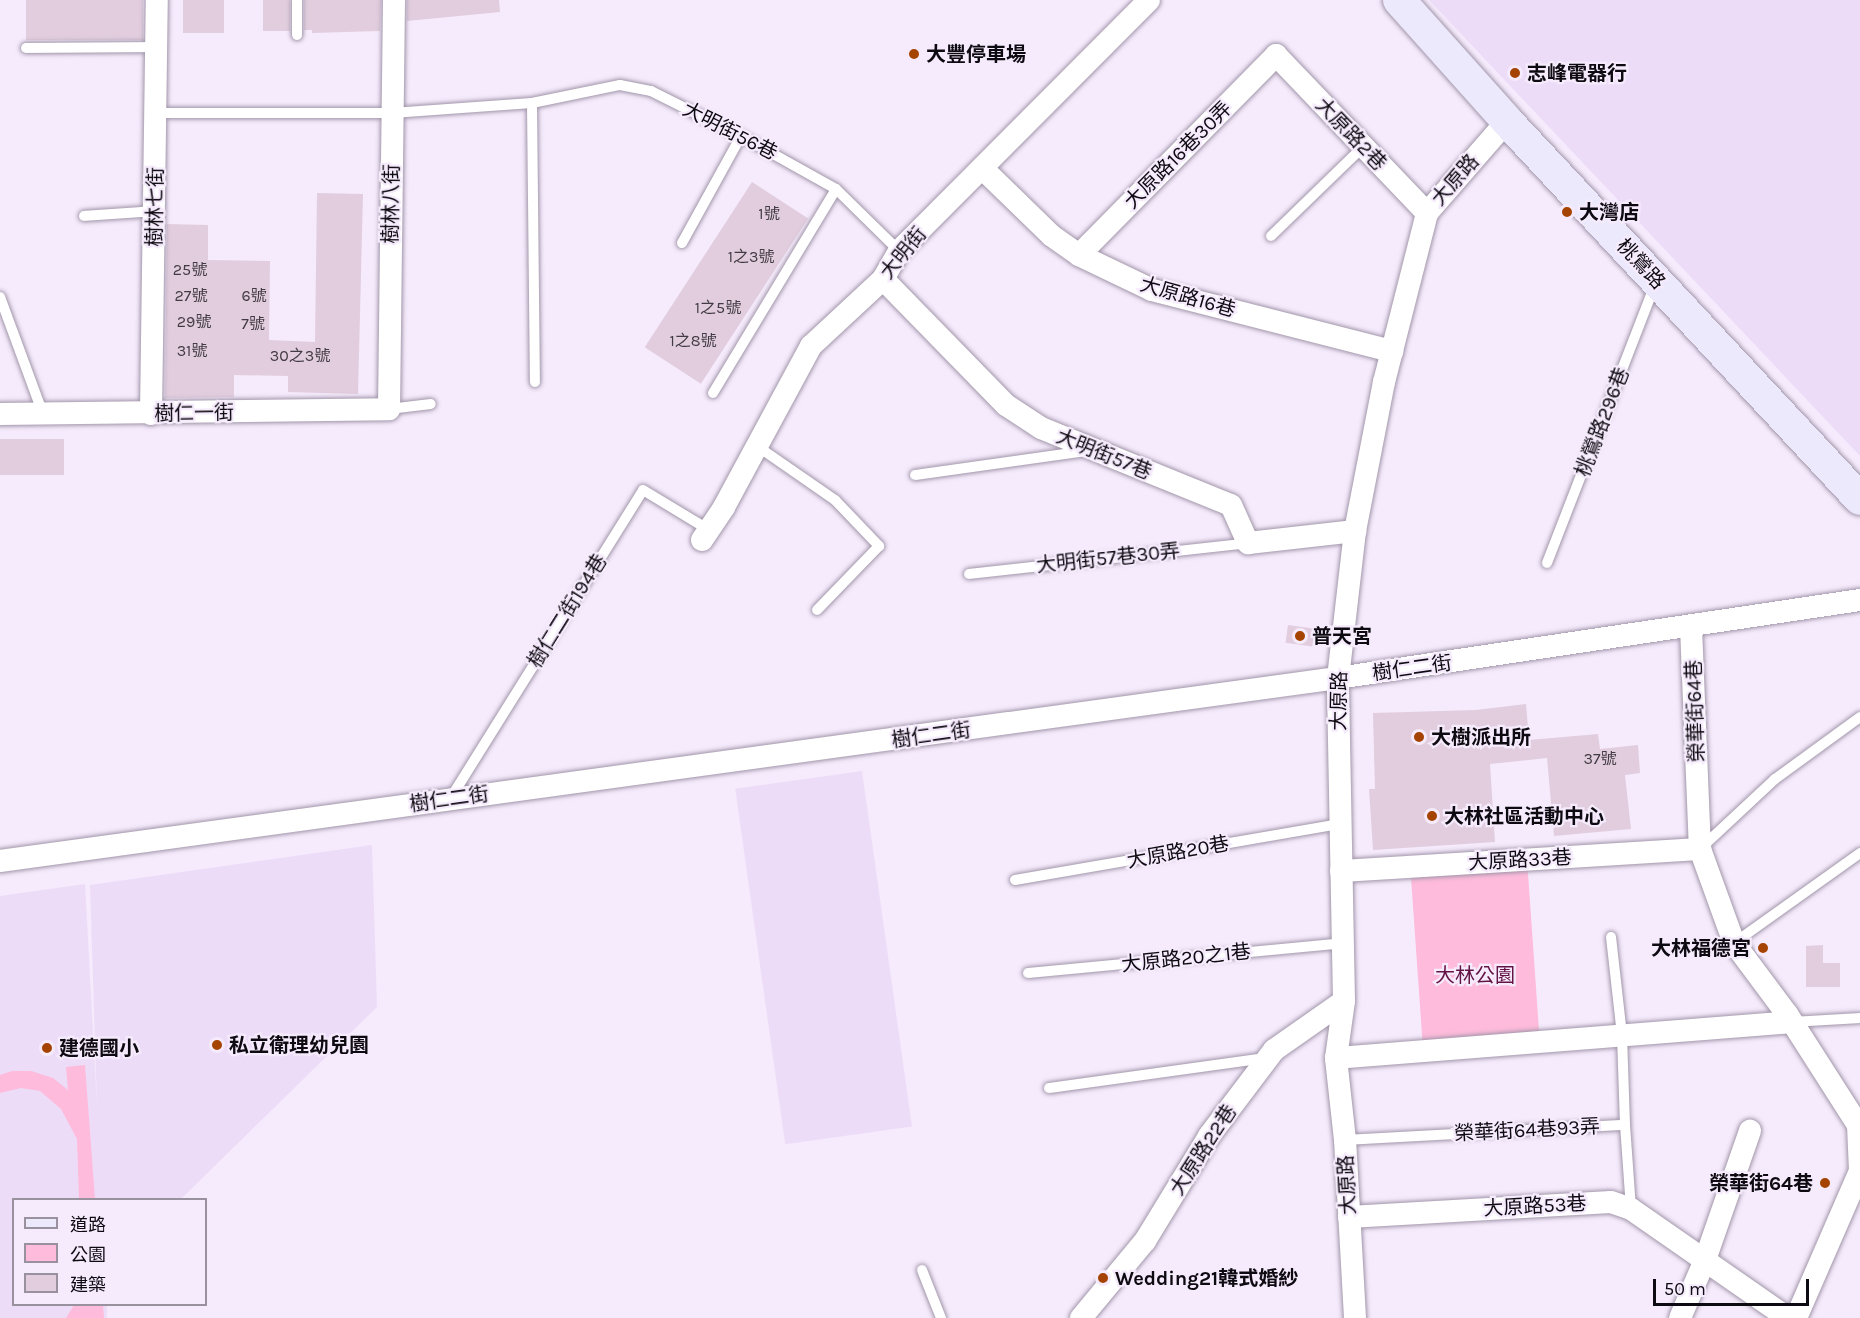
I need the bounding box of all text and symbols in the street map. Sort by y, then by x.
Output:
place label: 大豐停車場 [926,42,1026,66]
marker: 大豐停車場 [907,47,921,61]
place label: 志峰電器行 [1527,61,1627,85]
marker: 志峰電器行 [1508,66,1522,80]
street label: 大原路2巷 [1311,93,1391,175]
street label: 大原路16巷30弄 [1119,96,1237,214]
street label: 大明街56巷 [679,97,781,165]
street label: 大原路 [1426,149,1484,211]
street label: 樹林八街 [378,164,404,244]
street label: 樹林七街 [142,167,168,247]
place label: 大灣店 [1579,200,1639,224]
house number: 1號 [758,204,780,224]
marker: 大灣店 [1560,205,1574,219]
street label: 大明街 [875,222,931,284]
street label: 桃鶯路 [1612,234,1670,294]
house number: 1之3號 [728,247,774,267]
house number: 25號 [173,260,207,280]
street label: 大原路16巷 [1138,272,1238,322]
house number: 27號 [175,286,207,306]
house number: 6號 [241,286,267,306]
house number: 1之5號 [695,298,741,318]
house number: 29號 [177,312,211,332]
house number: 7號 [241,314,265,334]
house number: 1之8號 [669,331,717,351]
house number: 31號 [177,341,207,361]
house number: 30之3號 [270,346,330,366]
street label: 桃鶯路296巷 [1570,364,1634,480]
street label: 樹仁一街 [154,400,234,426]
street label: 大明街57巷 [1053,424,1155,484]
street label: 大明街57巷30弄 [1035,539,1181,577]
street label: 樹仁二街194巷 [523,550,611,672]
place label: 普天宮 [1312,624,1372,648]
marker: 普天宮 [1293,629,1307,643]
street label: 樹仁二街 [1371,651,1453,685]
street label: 榮華街64巷 [1681,659,1709,763]
street label: 大原路 [1326,671,1352,731]
street label: 樹仁二街 [890,718,972,752]
place label: 大樹派出所 [1431,725,1531,749]
marker: 大樹派出所 [1412,730,1426,744]
house number: 37號 [1584,749,1616,769]
street label: 樹仁二街 [408,782,490,816]
place label: 大林社區活動中心 [1444,804,1604,828]
marker: 大林社區活動中心 [1425,809,1439,823]
street label: 大原路20巷 [1125,831,1231,873]
street label: 大原路33巷 [1468,845,1572,875]
place label: 大林福德宮 [1651,936,1751,960]
street label: 大原路20之1巷 [1120,939,1252,977]
marker: 大林福德宮 [1756,941,1770,955]
park label: 大林公園 [1435,963,1515,987]
place label: 私立衛理幼兒園 [229,1033,369,1057]
place label: 建德國小 [59,1036,139,1060]
marker: 私立衛理幼兒園 [210,1038,224,1052]
marker: 建德國小 [40,1041,54,1055]
street label: 大原路22巷 [1165,1100,1241,1200]
street label: 榮華街64巷93弄 [1453,1114,1601,1146]
street label: 大原路 [1333,1154,1361,1216]
place label: 榮華街64巷 [1709,1171,1813,1195]
marker: 榮華街64巷 [1818,1176,1832,1190]
street label: 大原路53巷 [1483,1191,1587,1221]
legend [12,1198,207,1306]
text: 道路 [70,1214,106,1236]
text: 公園 [70,1244,106,1266]
place label: Wedding21韓式婚紗 [1115,1266,1298,1290]
scale bar [1656,1267,1812,1305]
marker: Wedding21韓式婚紗 [1096,1271,1110,1285]
text: 建築 [70,1274,106,1296]
text: 50 m [1664,1278,1706,1300]

